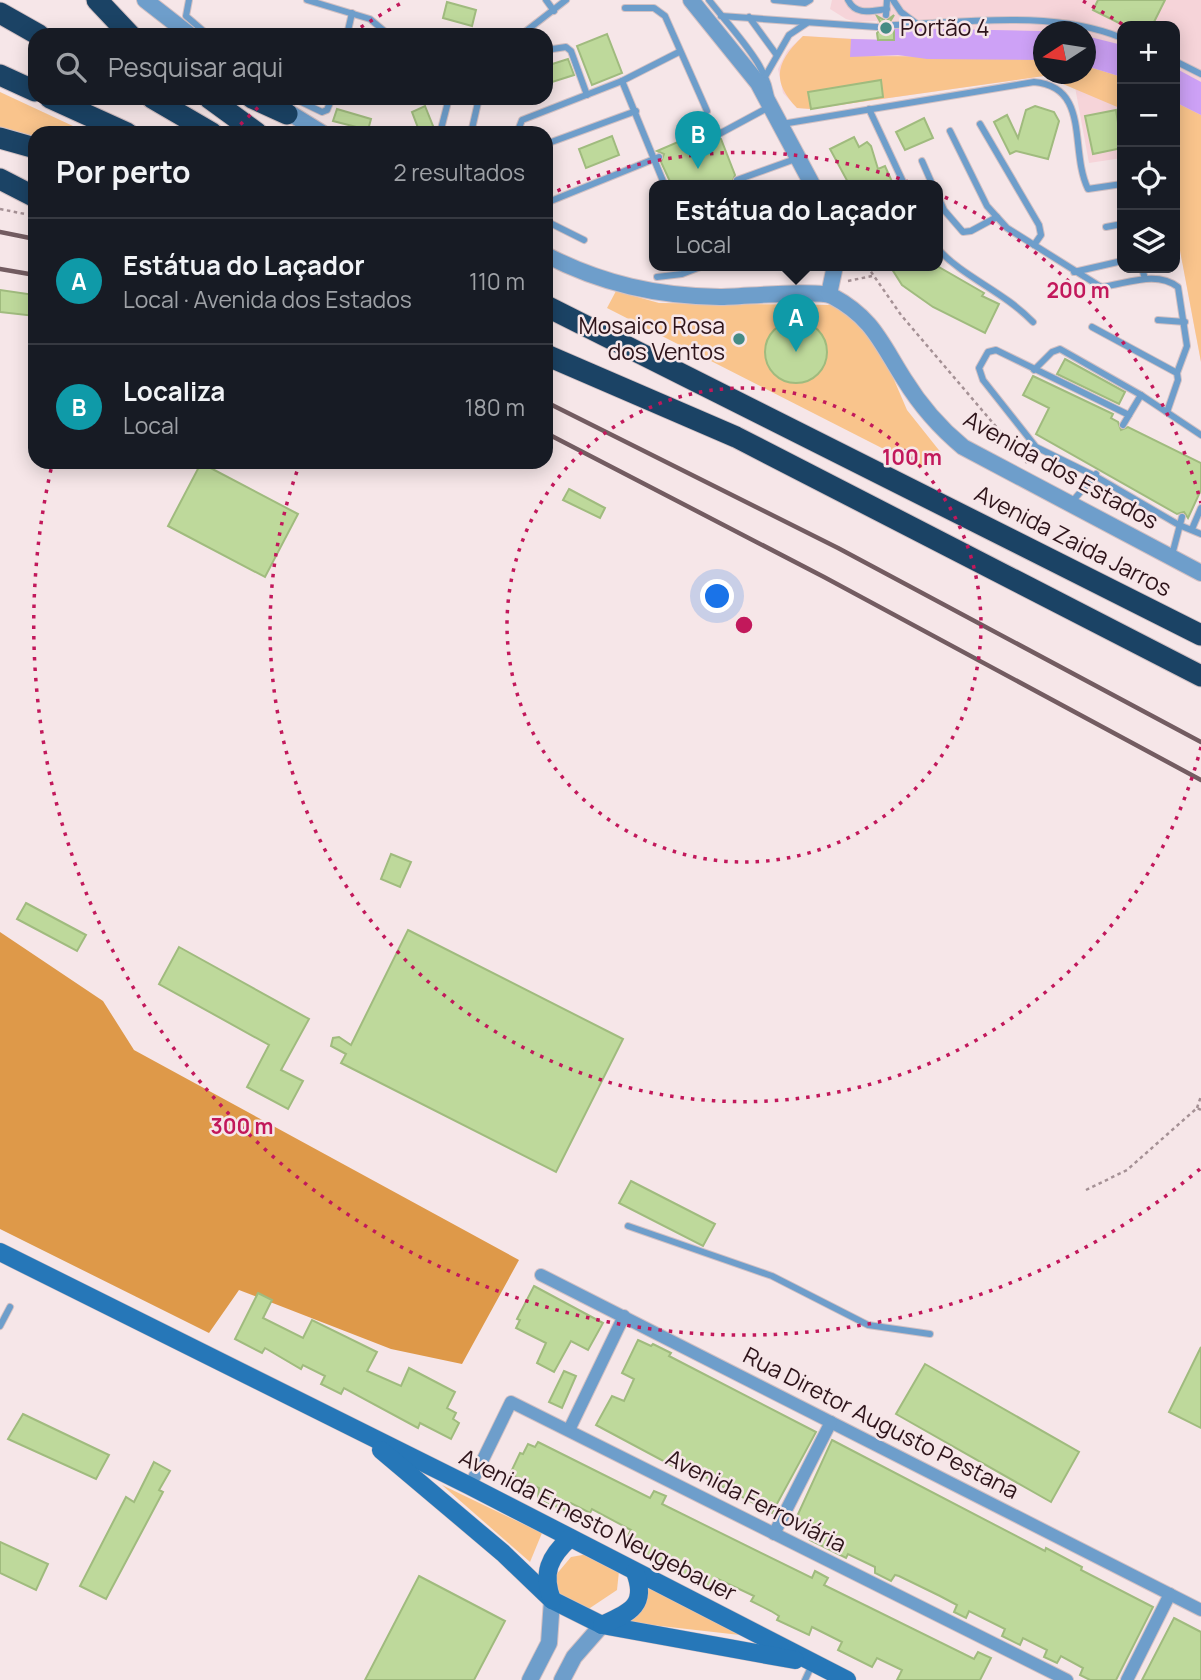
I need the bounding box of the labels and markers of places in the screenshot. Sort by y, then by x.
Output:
place label: Portão 4 [900,11,989,43]
marker: Portão 4 [878,20,894,36]
pin: B [675,111,721,169]
pin: A [773,294,819,352]
place label: Mosaico Rosa dos Ventos [579,309,725,367]
marker: Mosaico Rosa dos Ventos [731,331,747,347]
centre of rings [732,613,756,637]

